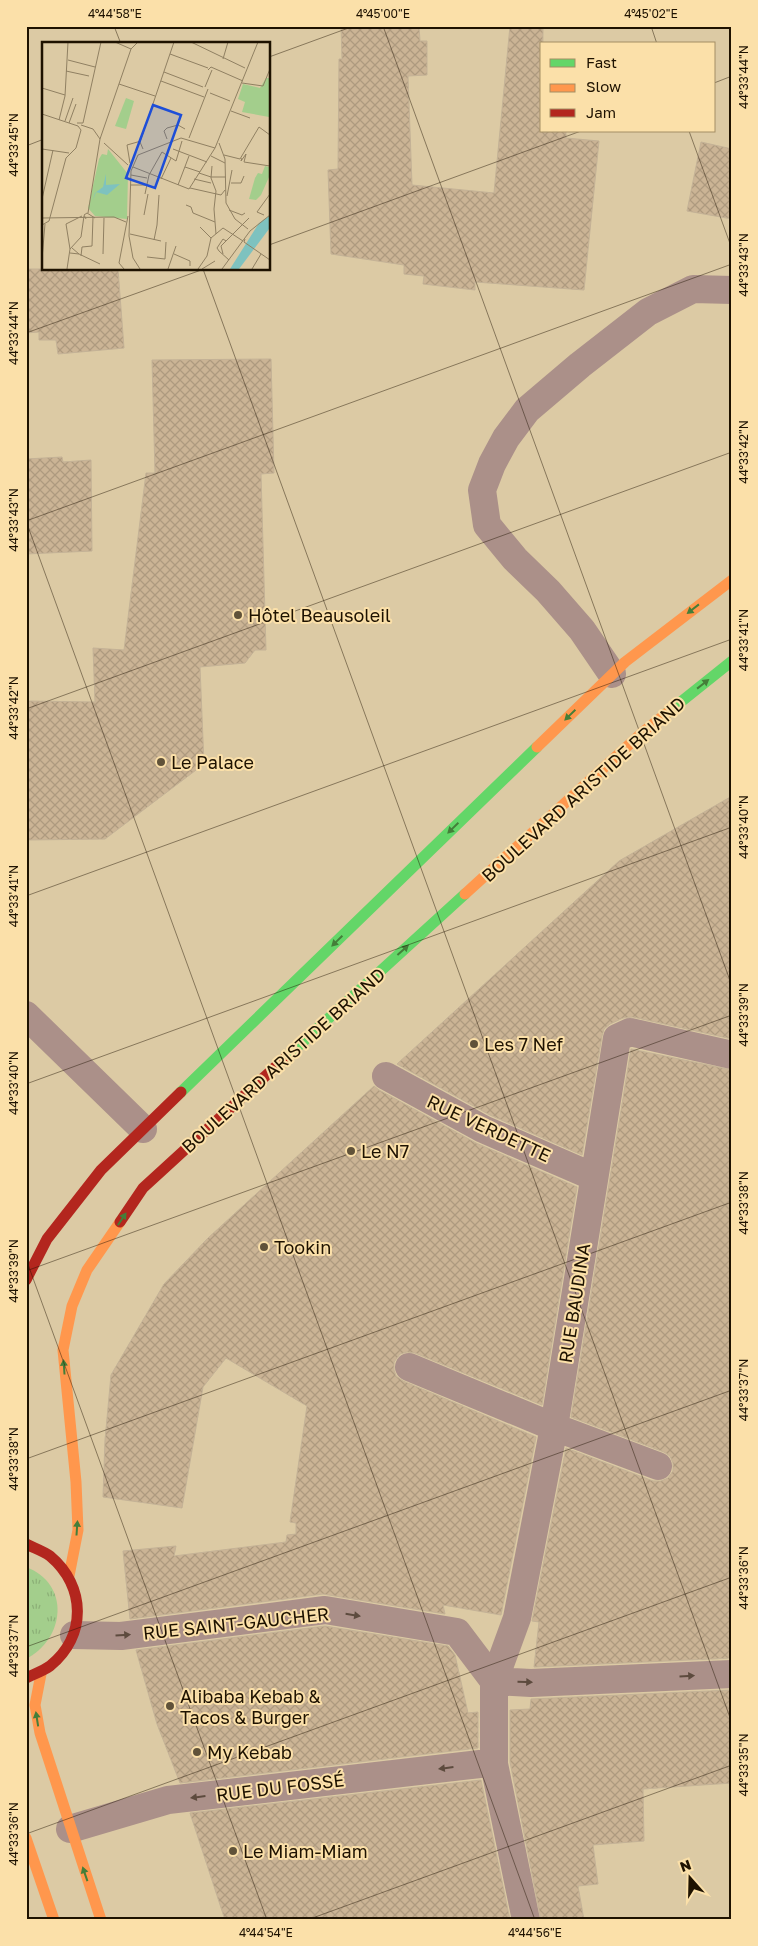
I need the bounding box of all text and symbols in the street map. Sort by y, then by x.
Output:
text: 4°44'58"E [88,6,142,21]
text: 4°45'00"E [356,6,410,21]
text: 4°45'02"E [624,6,678,21]
inset map [42,42,270,270]
legend [540,42,716,132]
text: 44°33'44"N [736,45,751,109]
text: Fast [586,53,617,71]
text: Slow [586,77,621,95]
text: Jam [586,103,616,121]
text: 44°33'45"N [6,113,21,177]
text: 44°33'43"N [736,233,751,297]
text: 44°33'44"N [6,301,21,365]
text: 44°33'42"N [736,420,751,484]
text: 44°33'43"N [6,488,21,552]
one-way arrow [687,603,700,614]
place label: Hôtel Beausoleil [248,604,391,626]
marker: Hôtel Beausoleil [232,609,244,621]
text: 44°33'41"N [736,609,751,671]
text: 44°33'42"N [6,676,21,740]
one-way arrow [696,678,709,689]
street label: BOULEVARD ARISTIDE BRIAND [477,692,689,886]
one-way arrow [564,709,576,721]
place label: Le Palace [171,751,254,773]
marker: Le Palace [155,756,167,768]
text: 44°33'40"N [736,795,751,859]
one-way arrow [448,822,460,834]
text: 44°33'41"N [6,865,21,927]
one-way arrow [331,935,343,947]
one-way arrow [397,944,409,956]
street label: BOULEVARD ARISTIDE BRIAND [177,963,389,1157]
text: 44°33'39"N [736,983,751,1047]
place label: Les 7 Nef [484,1033,564,1055]
marker: Les 7 Nef [468,1038,480,1050]
text: 44°33'40"N [6,1051,21,1115]
street label: RUE VERDETTE [424,1090,554,1166]
place label: Le N7 [361,1140,409,1162]
marker: Le N7 [345,1145,357,1157]
text: 44°33'38"N [736,1171,751,1235]
one-way arrow [117,1212,127,1226]
place label: Tookin [274,1236,331,1258]
text: 44°33'39"N [6,1239,21,1303]
marker: Tookin [258,1241,270,1253]
street label: RUE BAUDINA [554,1242,594,1364]
one-way arrow [60,1358,68,1374]
text: 44°33'37"N [736,1359,751,1421]
text: 44°33'38"N [6,1427,21,1491]
one-way arrow [74,1520,82,1536]
text: 44°33'36"N [736,1546,751,1610]
street label: RUE SAINT-GAUCHER [142,1602,330,1644]
one-way arrow [346,1611,362,1619]
text: 44°33'37"N [6,1615,21,1677]
one-way arrow [115,1631,131,1639]
one-way arrow [680,1672,696,1680]
one-way arrow [517,1679,533,1687]
place label: Alibaba Kebab & Tacos & Burger [180,1685,321,1728]
marker: Alibaba Kebab & Tacos & Burger [164,1700,176,1712]
one-way arrow [33,1710,41,1726]
text: 44°33'35"N [736,1733,751,1797]
place label: My Kebab [207,1741,292,1763]
marker: My Kebab [191,1746,203,1758]
one-way arrow [438,1764,454,1772]
street label: RUE DU FOSSÉ [215,1768,345,1806]
one-way arrow [189,1793,205,1801]
text: 44°33'36"N [6,1802,21,1866]
place label: Le Miam-Miam [243,1840,368,1862]
marker: Le Miam-Miam [227,1845,239,1857]
north arrow [666,1854,716,1904]
text: N [677,1856,693,1875]
one-way arrow [81,1866,88,1881]
text: 4°44'54"E [239,1925,293,1940]
text: 4°44'56"E [508,1925,562,1940]

